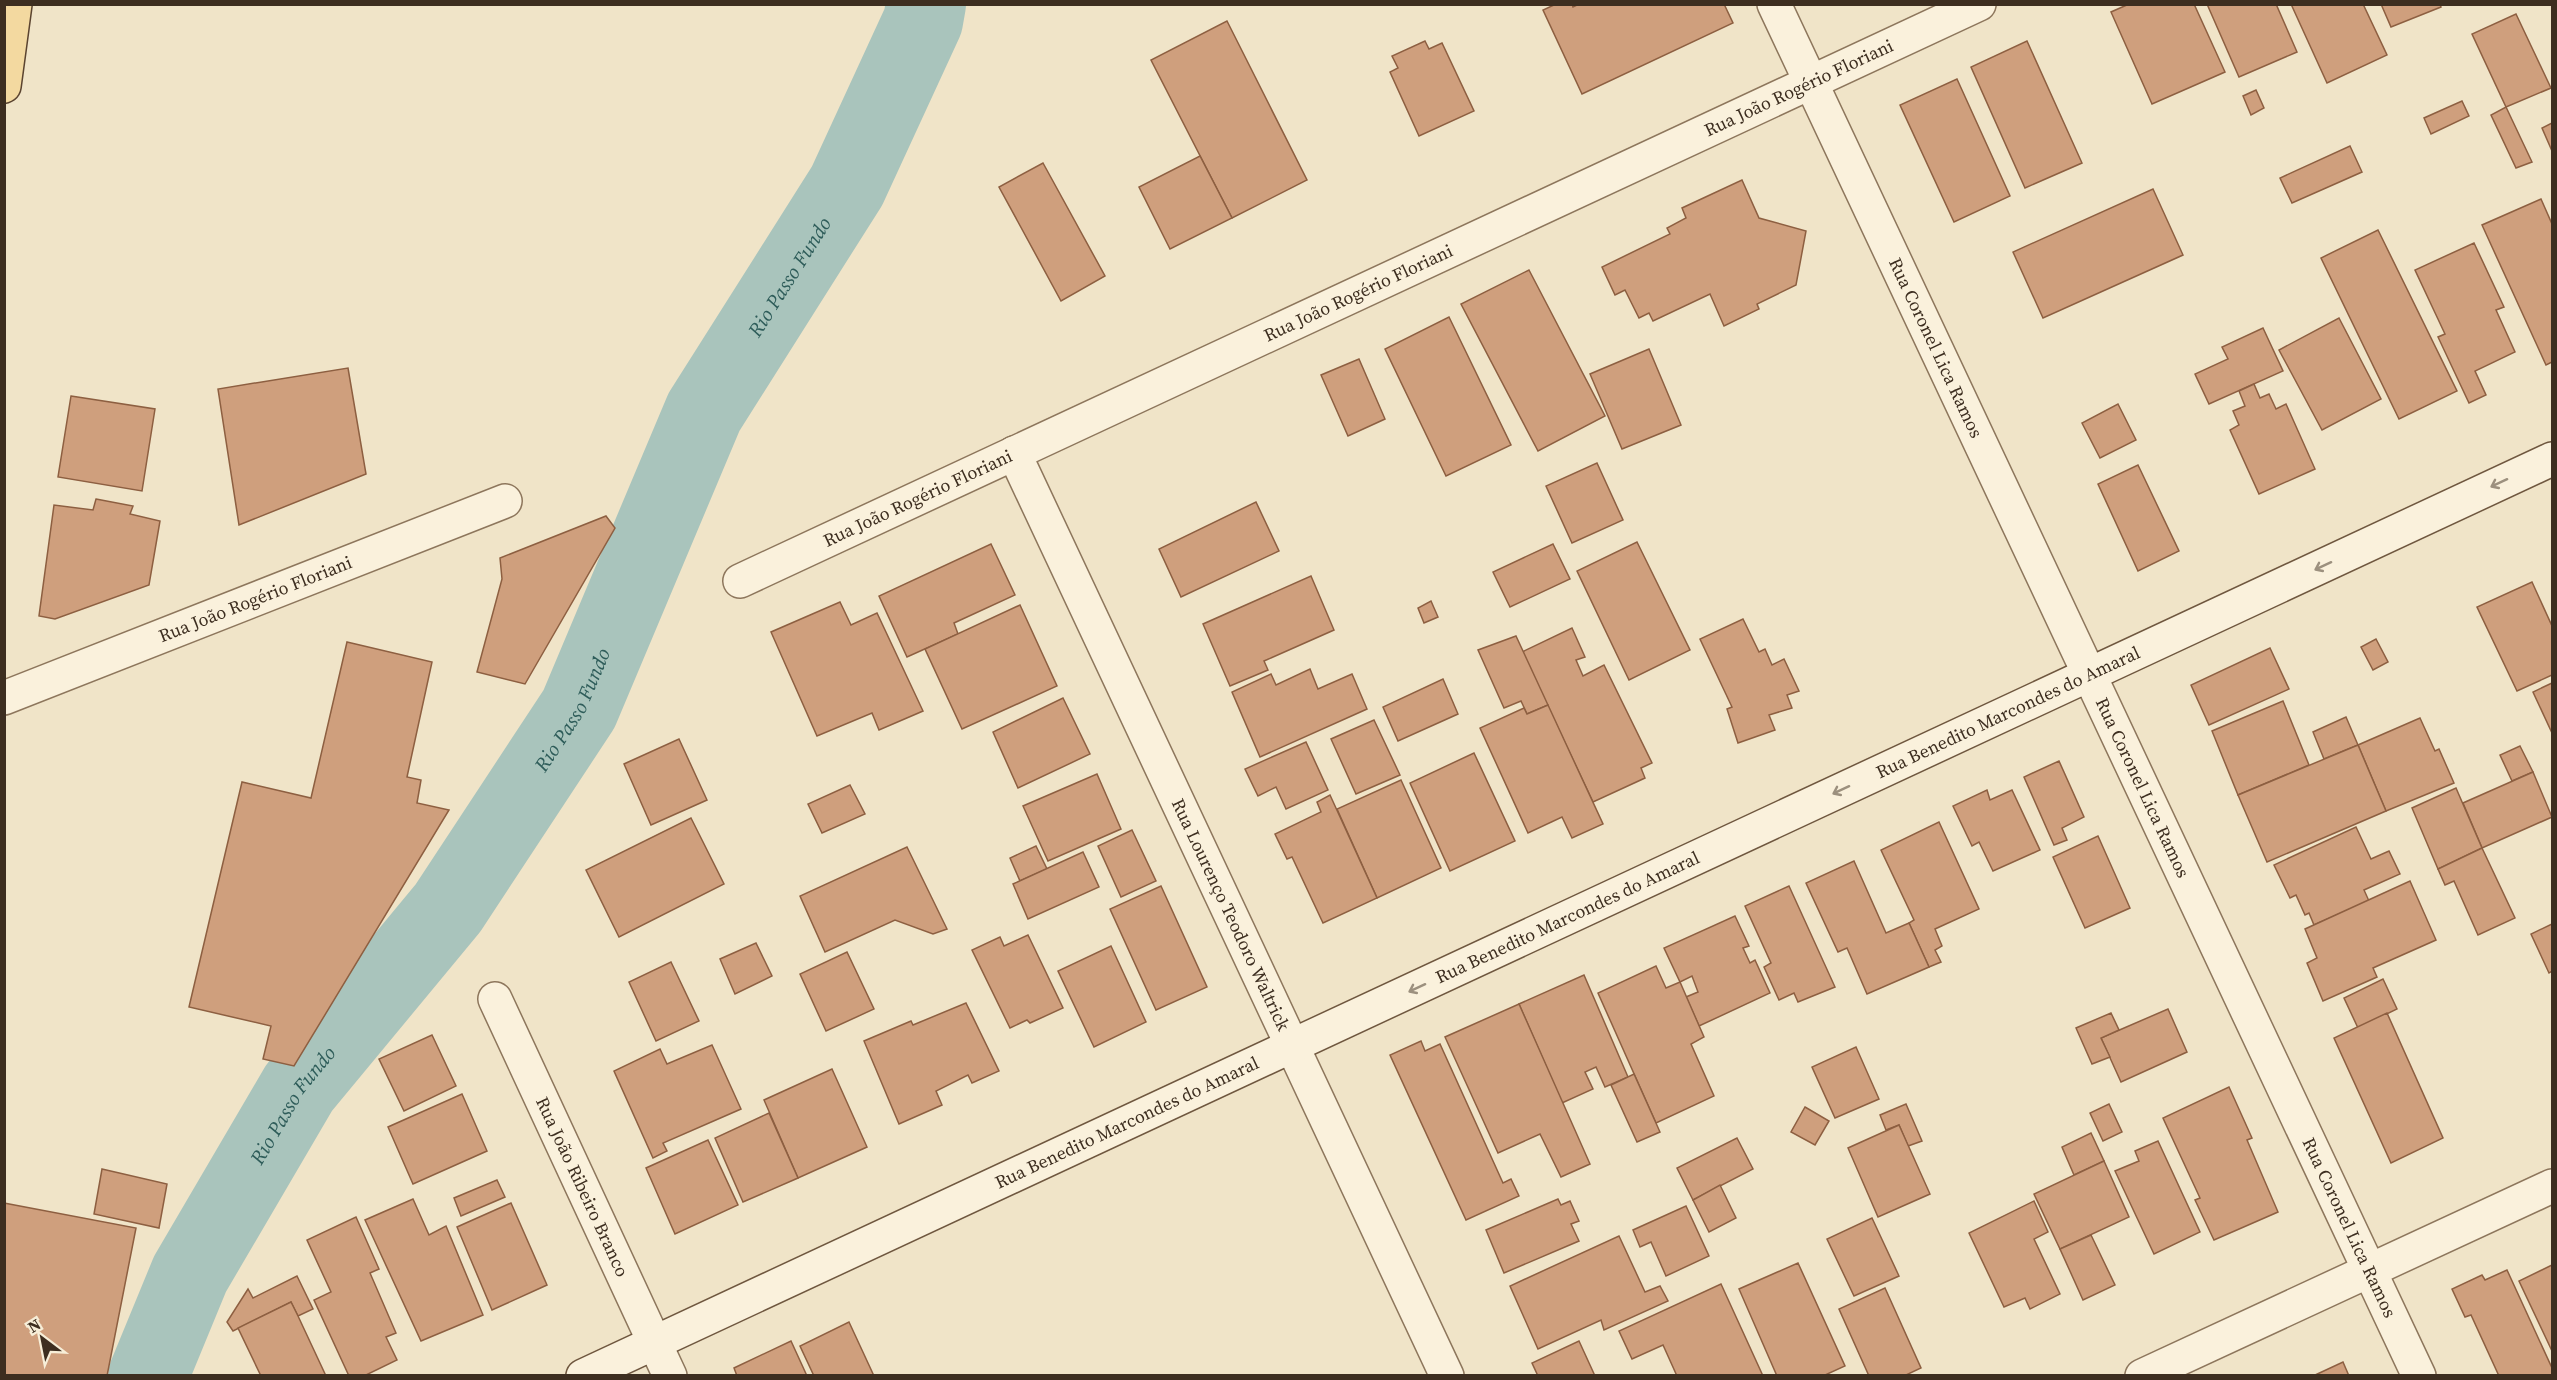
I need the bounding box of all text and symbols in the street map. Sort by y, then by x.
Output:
street label: Rua João Rogério Floriani [1700,33,1897,142]
water label: Rio Passo Fundo [741,211,838,343]
street label: Rua João Rogério Floriani [1259,238,1457,347]
street label: Rua Coronel Lica Ramos [1883,253,1989,442]
street label: Rua João Rogério Floriani [819,443,1016,553]
one-way arrow [2491,478,2509,490]
street label: Rua João Rogério Floriani [155,549,355,648]
one-way arrow [2314,560,2332,572]
street label: Rua Benedito Marcondes do Amaral [1872,640,2144,784]
water label: Rio Passo Fundo [527,644,617,778]
street label: Rua Coronel Lica Ramos [2090,693,2196,882]
one-way arrow [1833,784,1851,796]
street label: Rua Lourenço Teodoro Waltrick [1166,794,1296,1035]
street label: Rua Benedito Marcondes do Amaral [1431,845,1703,989]
one-way arrow [1409,982,1427,994]
water label: Rio Passo Fundo [243,1040,342,1170]
street label: Rua Benedito Marcondes do Amaral [991,1050,1263,1194]
street label: Rua João Ribeiro Branco [530,1092,635,1281]
street label: Rua Coronel Lica Ramos [2297,1133,2403,1322]
north arrow [12,1308,72,1368]
text: N [23,1313,45,1338]

